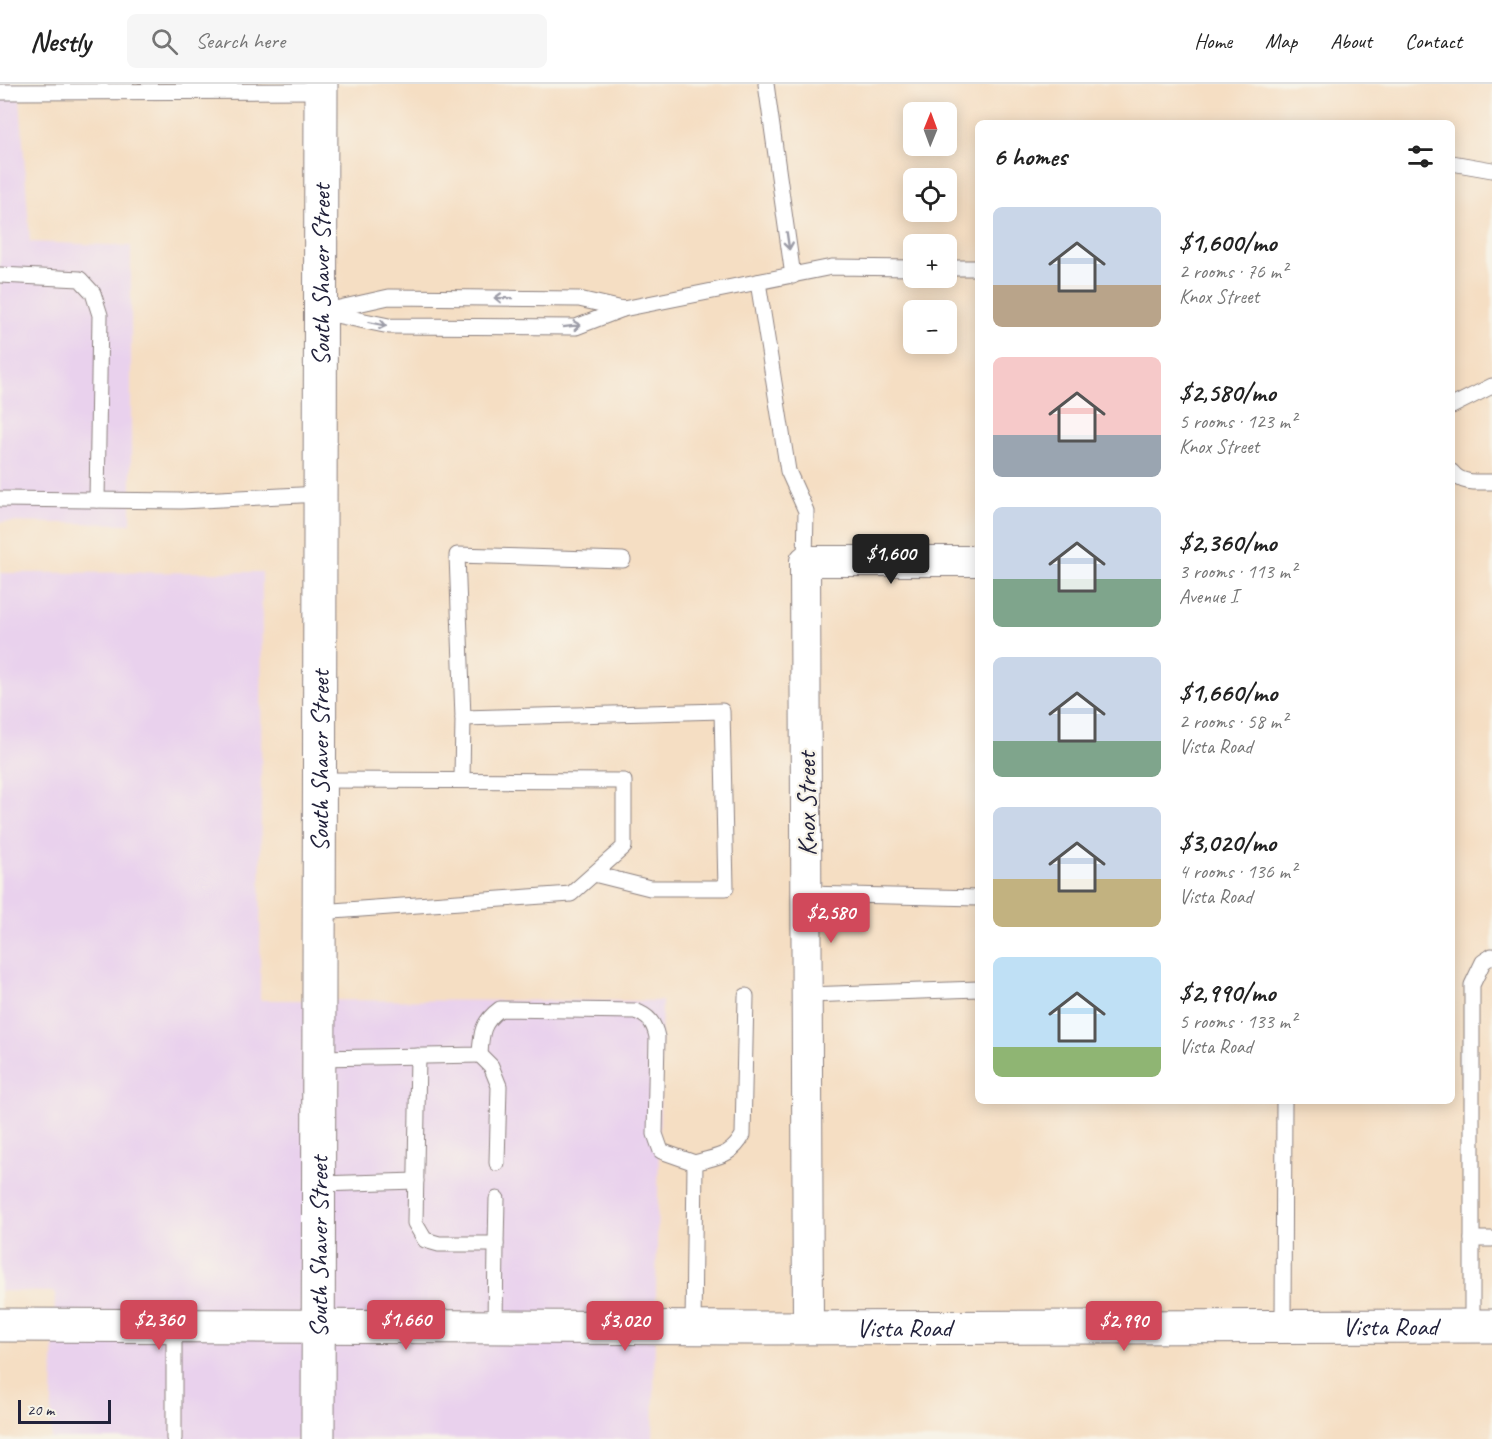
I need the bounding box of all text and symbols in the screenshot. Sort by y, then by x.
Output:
search box [127,14,547,68]
text: Nestly [30,24,91,59]
icon: search [148,25,181,58]
text: Search here [196,27,285,55]
text: Home [1194,28,1232,54]
text: Map [1265,28,1297,54]
text: About [1330,28,1372,54]
text: Contact [1405,28,1462,54]
north arrow [903,102,957,156]
map controls [903,102,957,354]
text: 6 homes [993,140,1067,173]
icon: filters [1404,140,1437,173]
button: locate [903,168,957,222]
street label: South Shaver Street [304,182,338,366]
text: $1,600/mo [1179,226,1277,259]
one-way arrow [783,230,794,250]
icon: home [1041,231,1113,303]
button: + [903,234,957,288]
text: 2 rooms · 76 m² [1179,259,1287,284]
text: Knox Street [1179,284,1259,309]
one-way arrow [493,293,513,304]
button: − [903,300,957,354]
one-way arrow [368,318,387,330]
one-way arrow [562,320,582,331]
text: $2,580/mo [1179,376,1276,409]
icon: home [1041,381,1113,453]
text: 5 rooms · 123 m² [1179,409,1296,434]
text: Knox Street [1179,434,1259,459]
text: $2,360/mo [1179,526,1277,559]
icon: home [1041,531,1113,603]
pin: $1,600 [842,534,940,585]
text: $1,600 [866,541,916,566]
text: 3 rooms · 113 m² [1179,559,1296,584]
text: Avenue I [1179,584,1238,609]
street label: South Shaver Street [303,668,337,852]
text: $1,660/mo [1179,676,1277,709]
icon: home [1041,681,1113,753]
text: 2 rooms · 58 m² [1179,709,1287,734]
text: Vista Road [1179,734,1252,759]
street label: Knox Street [790,750,823,856]
text: $3,020/mo [1179,826,1276,859]
icon: home [1041,831,1113,903]
text: 4 rooms · 136 m² [1179,859,1296,884]
text: Vista Road [1179,884,1252,909]
pin: $2,580 [782,893,880,944]
text: $2,580 [807,900,855,925]
text: $2,990/mo [1179,976,1275,1009]
icon: home [1041,981,1113,1053]
text: 5 rooms · 133 m² [1179,1009,1296,1034]
text: Vista Road [1179,1034,1252,1059]
street label: South Shaver Street [302,1154,336,1338]
pin: $2,360 [110,1300,208,1351]
pin: $1,660 [357,1300,455,1351]
pin: $3,020 [576,1301,674,1352]
pin: $2,990 [1075,1301,1173,1352]
text: $2,360 [134,1307,184,1332]
text: $1,660 [381,1307,431,1332]
text: $3,020 [601,1308,649,1333]
text: $2,990 [1100,1308,1148,1333]
street label: Vista Road [1342,1310,1442,1343]
street label: Vista Road [856,1311,956,1345]
scale bar [18,1397,111,1424]
text: 20 m [27,1400,54,1420]

